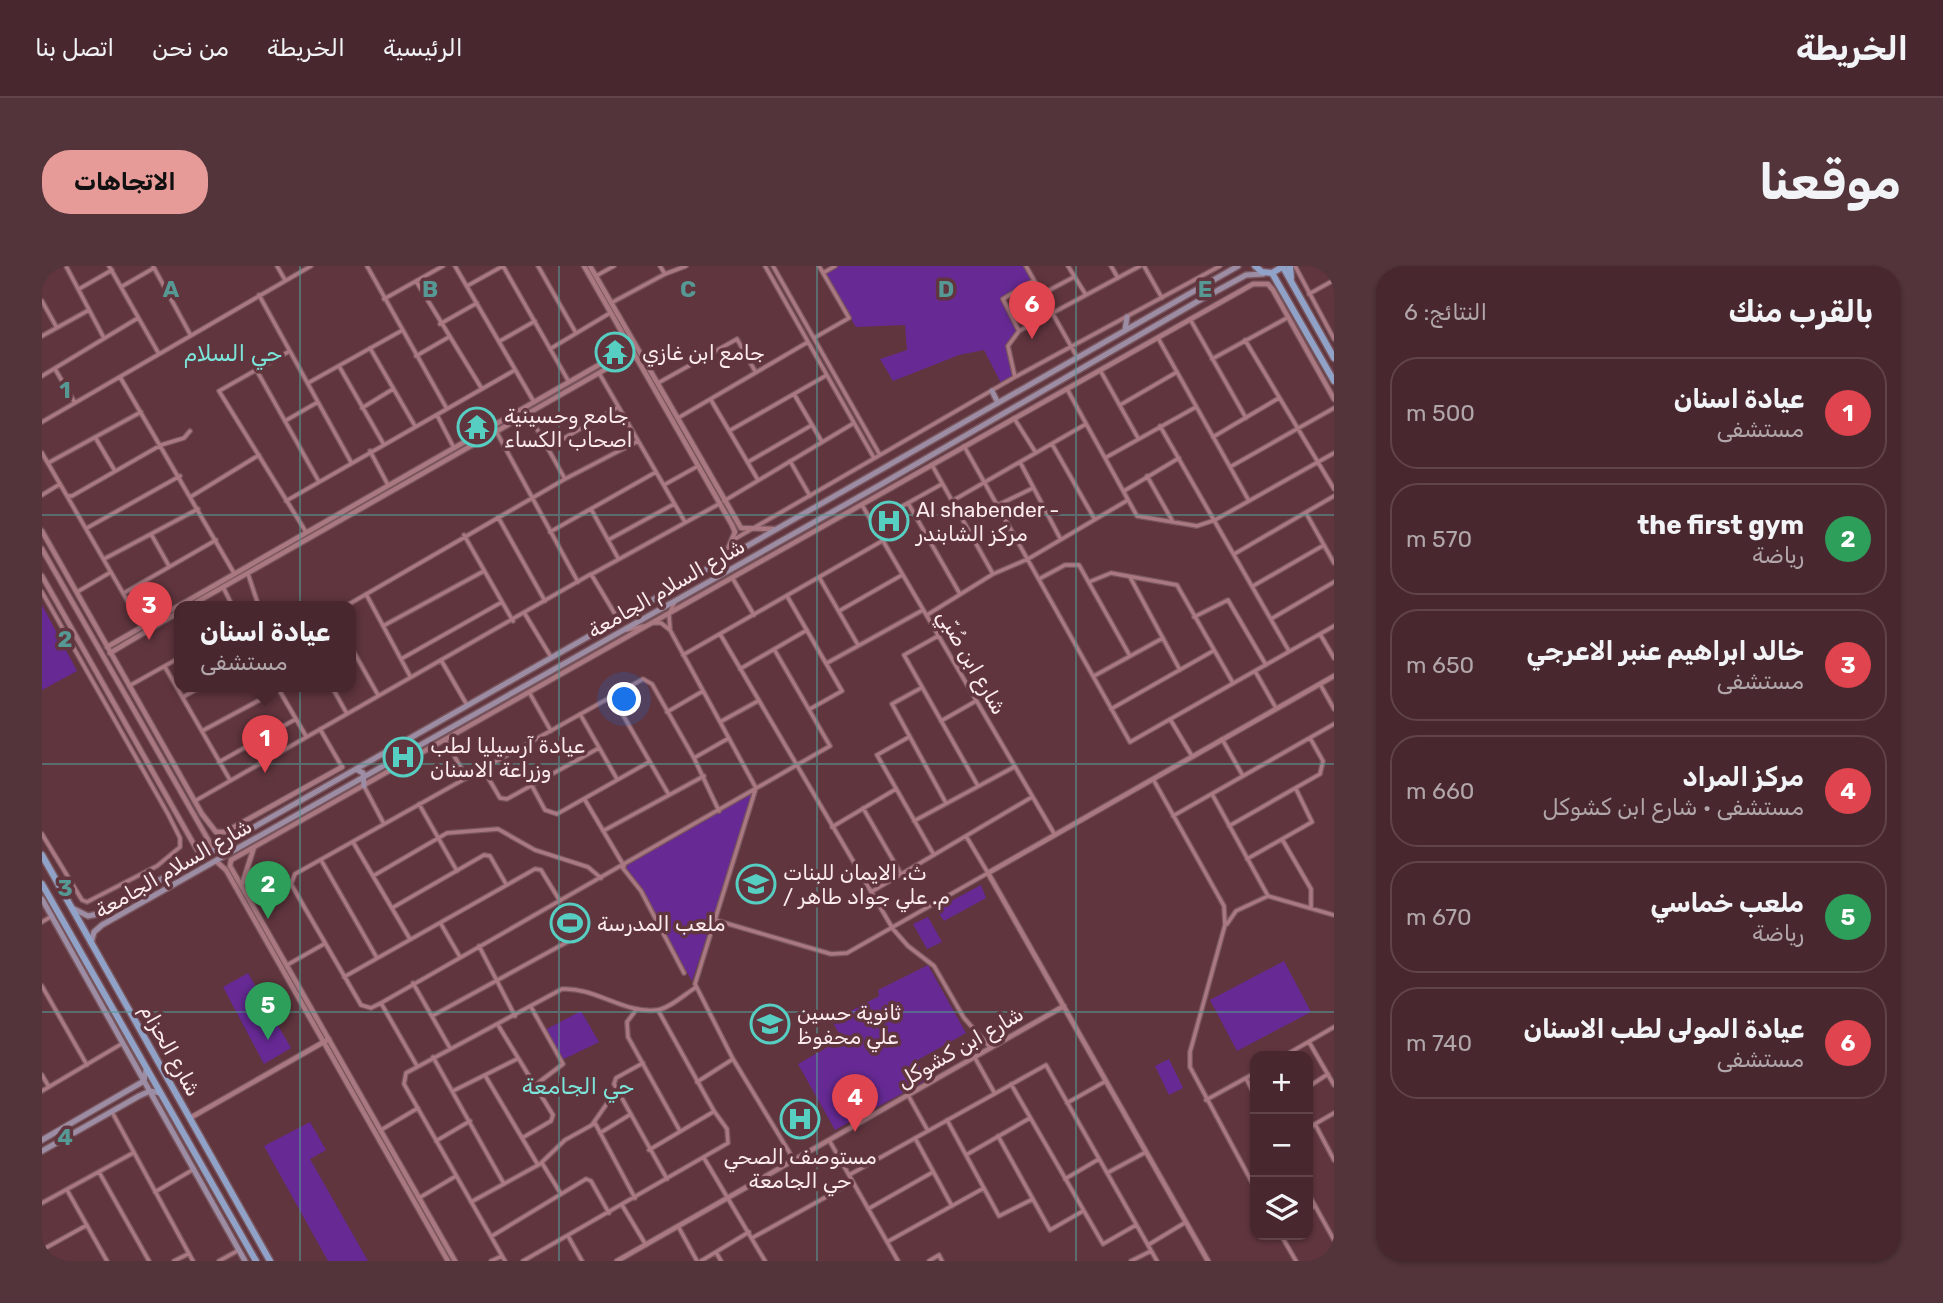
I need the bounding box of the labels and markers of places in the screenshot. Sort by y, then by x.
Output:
pin: 6 [1009,281,1055,339]
temple icon: جامع ابن غازي [594,331,636,373]
place label: جامع ابن غازي [642,340,765,368]
place label: جامع وحسينية اصحاب الكساء [504,403,633,452]
temple icon: جامع وحسينية اصحاب الكساء [456,406,498,448]
place label: Al shabender - مركز الشابندر [914,497,1059,546]
hospital icon: Al shabender - مركز الشابندر [868,500,910,542]
pin: 3 [126,582,172,640]
pin: 1 [242,715,288,773]
place label: عيادة آرسيليا لطب وزراعة الاسنان [430,733,585,783]
hospital icon: عيادة آرسيليا لطب وزراعة الاسنان [382,736,424,778]
place label: ث. الايمان للبنات / م. علي جواد طاهر [783,860,950,913]
pin: 2 [245,861,291,919]
school or university icon: ث. الايمان للبنات / م. علي جواد طاهر [735,863,777,905]
sports icon: ملعب المدرسة [549,902,591,944]
place label: ملعب المدرسة [597,911,725,936]
pin: 5 [245,982,291,1040]
place label: ثانوية حسين علي محفوظ [797,1000,901,1053]
school or university icon: ثانوية حسين علي محفوظ [749,1003,791,1045]
pin: 4 [832,1074,878,1132]
hospital icon: مستوصف الصحي حي الجامعة [779,1098,821,1140]
place label: مستوصف الصحي حي الجامعة [723,1144,877,1197]

